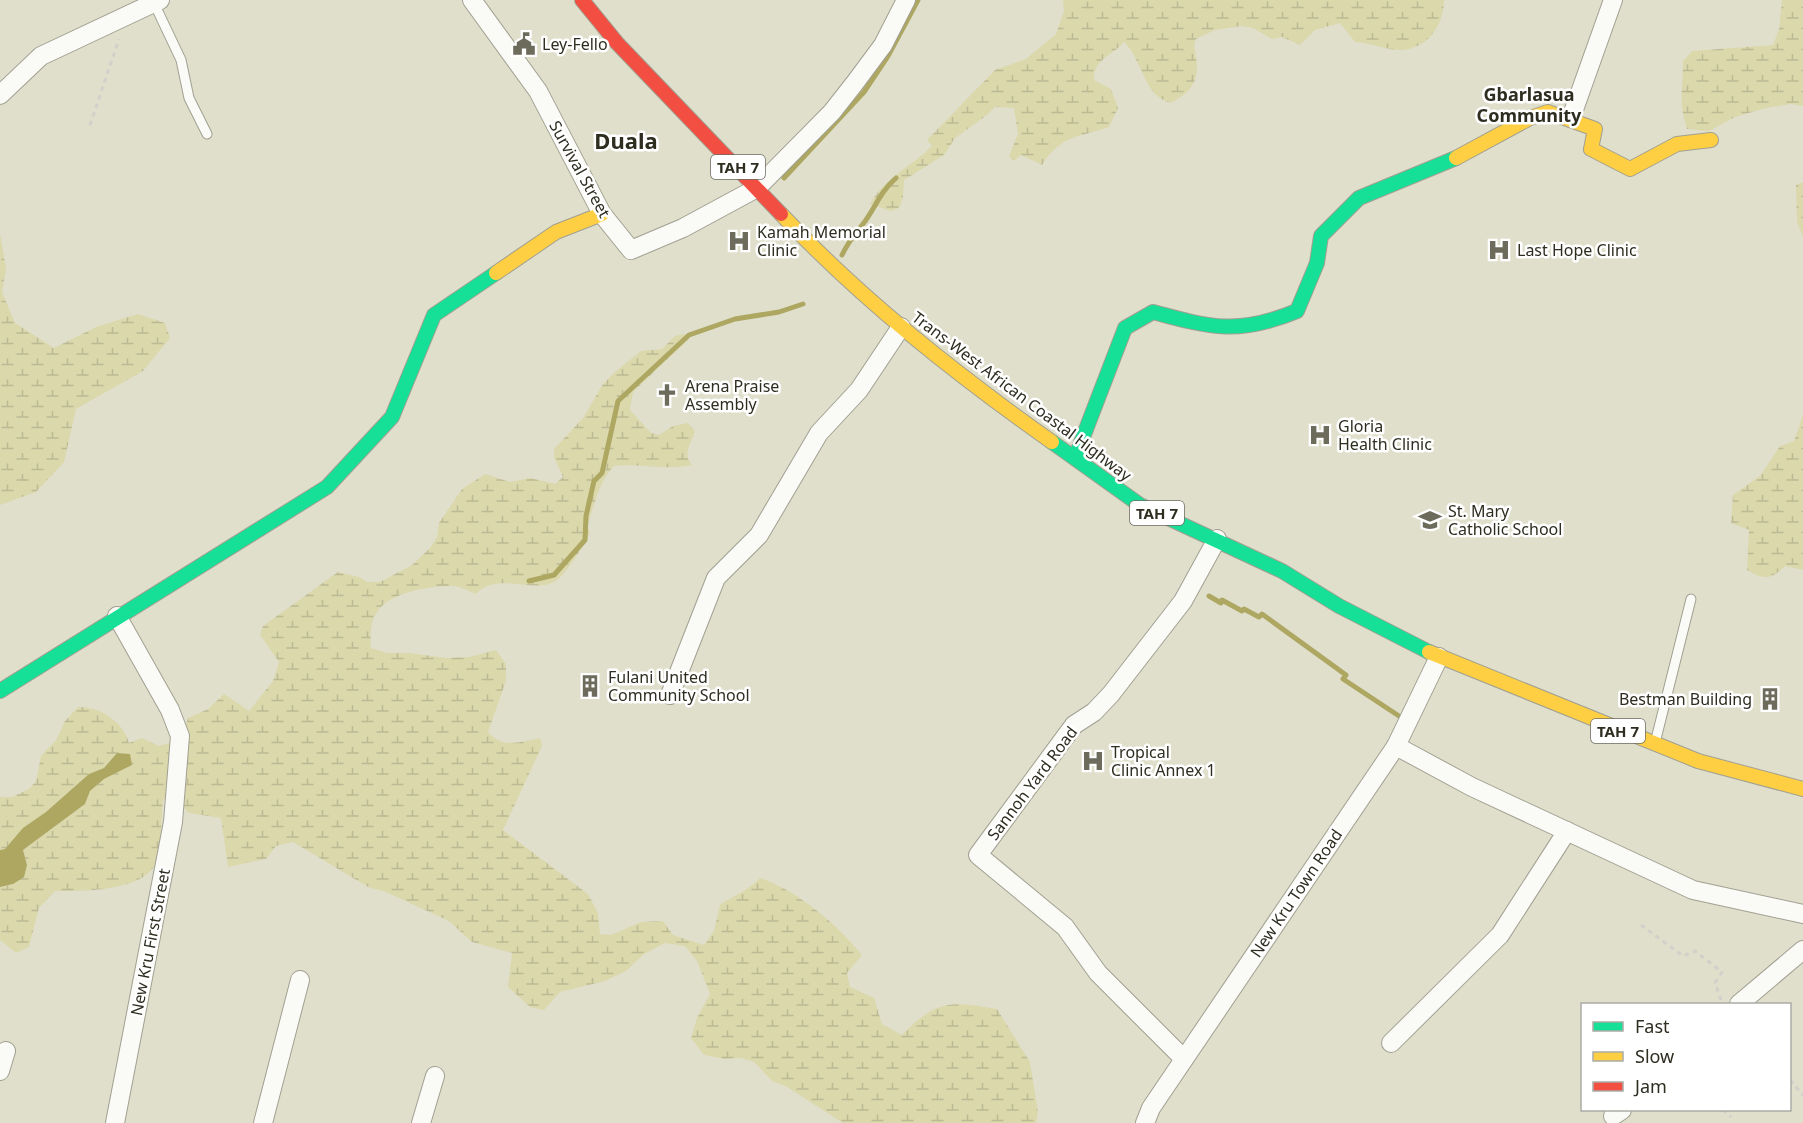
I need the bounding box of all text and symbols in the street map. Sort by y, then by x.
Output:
public building icon: Ley-Fello [511,31,537,57]
place label: Ley-Fello [542,33,608,55]
district label: Gbarlasua Community [1477,82,1582,127]
street label: Survival Street [544,117,616,222]
district label: Duala [594,125,658,155]
road number: TAH 7 [711,155,765,179]
place label: Kamah Memorial Clinic [757,221,886,261]
hospital icon: Kamah Memorial Clinic [726,228,752,254]
hospital icon: Last Hope Clinic [1486,237,1512,263]
place label: Last Hope Clinic [1517,239,1637,261]
street label: Trans-West African Coastal Highway [908,306,1137,486]
place label: Arena Praise Assembly [685,375,779,415]
church icon: Arena Praise Assembly [654,382,680,408]
place label: Gloria Health Clinic [1338,415,1432,455]
hospital icon: Gloria Health Clinic [1307,422,1333,448]
place label: St. Mary Catholic School [1448,500,1562,540]
road number: TAH 7 [1130,501,1184,525]
school or university icon: St. Mary Catholic School [1417,507,1443,533]
place label: Fulani United Community School [608,666,750,706]
building icon: Fulani United Community School [577,673,603,699]
building icon: Bestman Building [1757,686,1783,712]
place label: Bestman Building [1619,688,1752,710]
road number: TAH 7 [1591,719,1645,743]
street label: Sannoh Yard Road [982,722,1082,844]
place label: Tropical Clinic Annex 1 [1111,741,1216,781]
hospital icon: Tropical Clinic Annex 1 [1080,748,1106,774]
street label: New Kru Town Road [1245,825,1347,961]
street label: New Kru First Street [125,866,175,1017]
legend [1581,1003,1791,1111]
text: Fast [1635,1014,1670,1038]
text: Slow [1635,1044,1674,1068]
text: Jam [1633,1074,1667,1098]

